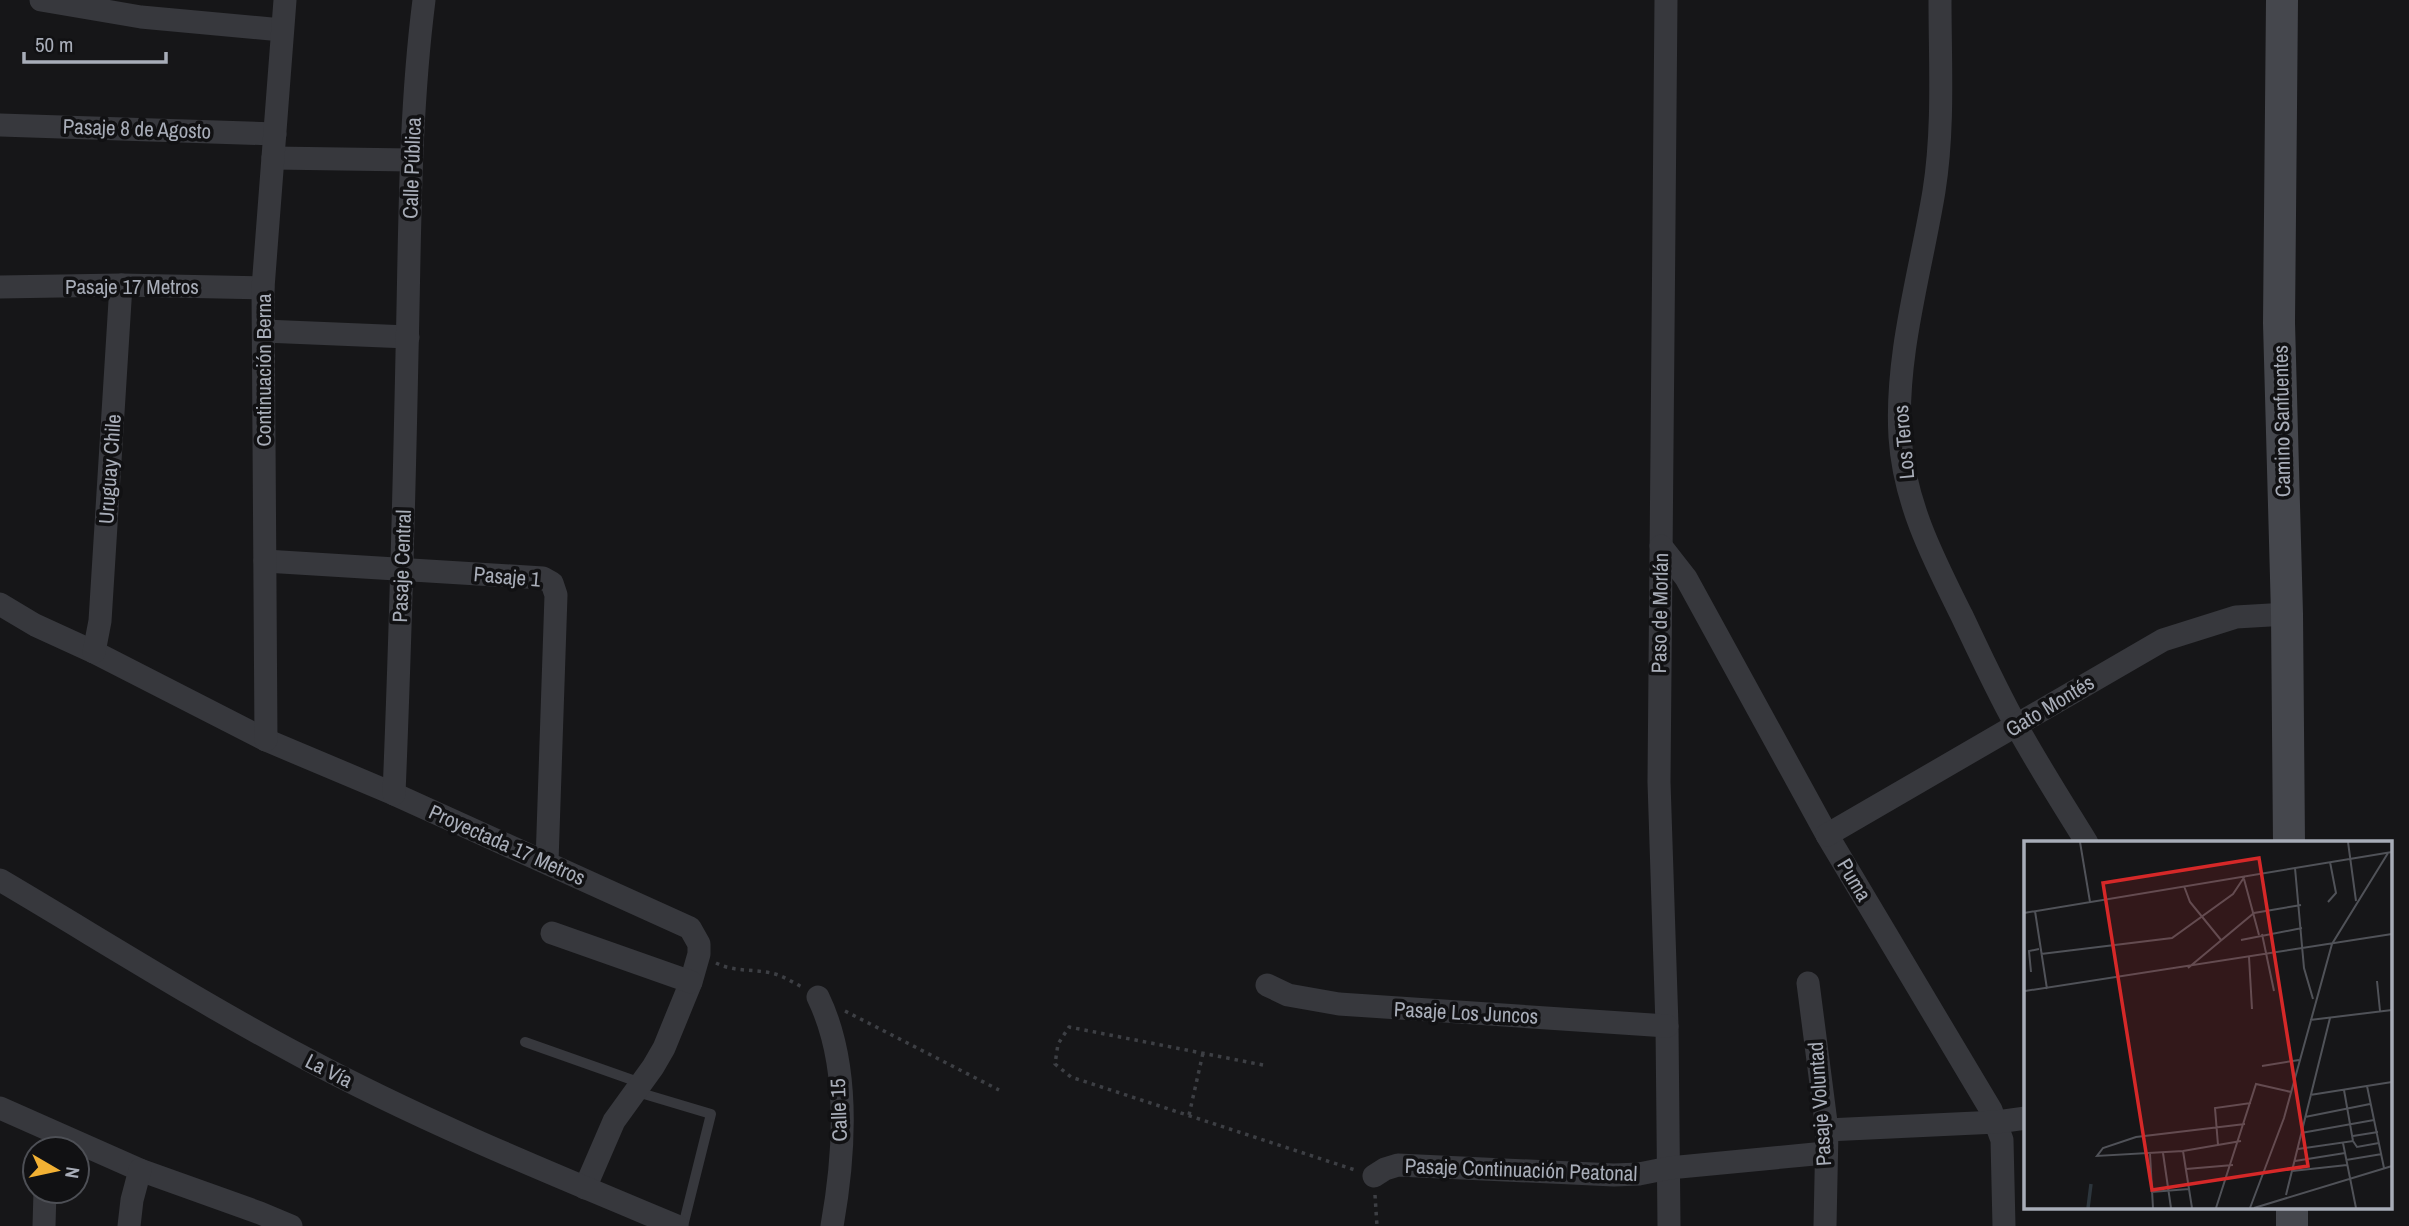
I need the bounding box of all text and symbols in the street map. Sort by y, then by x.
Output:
scale bar [24,21,166,65]
text: 50 m [35,30,73,59]
street label: Pasaje 8 de Agosto [62,111,212,146]
street label: Calle Pública [395,116,428,219]
street label: Pasaje 17 Metros [65,272,199,301]
street label: Continuación Berna [249,293,278,447]
street label: Camino Sanfuentes [2266,345,2297,497]
street label: Los Teros [1886,404,1921,480]
street label: Uruguay Chile [91,413,128,525]
street label: Pasaje Central [385,509,418,623]
street label: Paso de Morlán [1644,552,1675,674]
street label: Pasaje 1 [472,559,542,594]
street label: Gato Montés [2000,668,2099,743]
street label: Proyectada 17 Metros [424,797,590,892]
inset map [2024,841,2392,1208]
street label: Puma [1830,853,1879,907]
street label: Pasaje Los Juncos [1393,994,1539,1031]
street label: Pasaje Voluntad [1801,1041,1838,1167]
street label: La Vía [301,1046,358,1095]
street label: Calle 15 [823,1078,854,1142]
north arrow [21,1135,91,1205]
street label: Pasaje Continuación Peatonal [1404,1151,1638,1188]
text: N [59,1165,87,1180]

